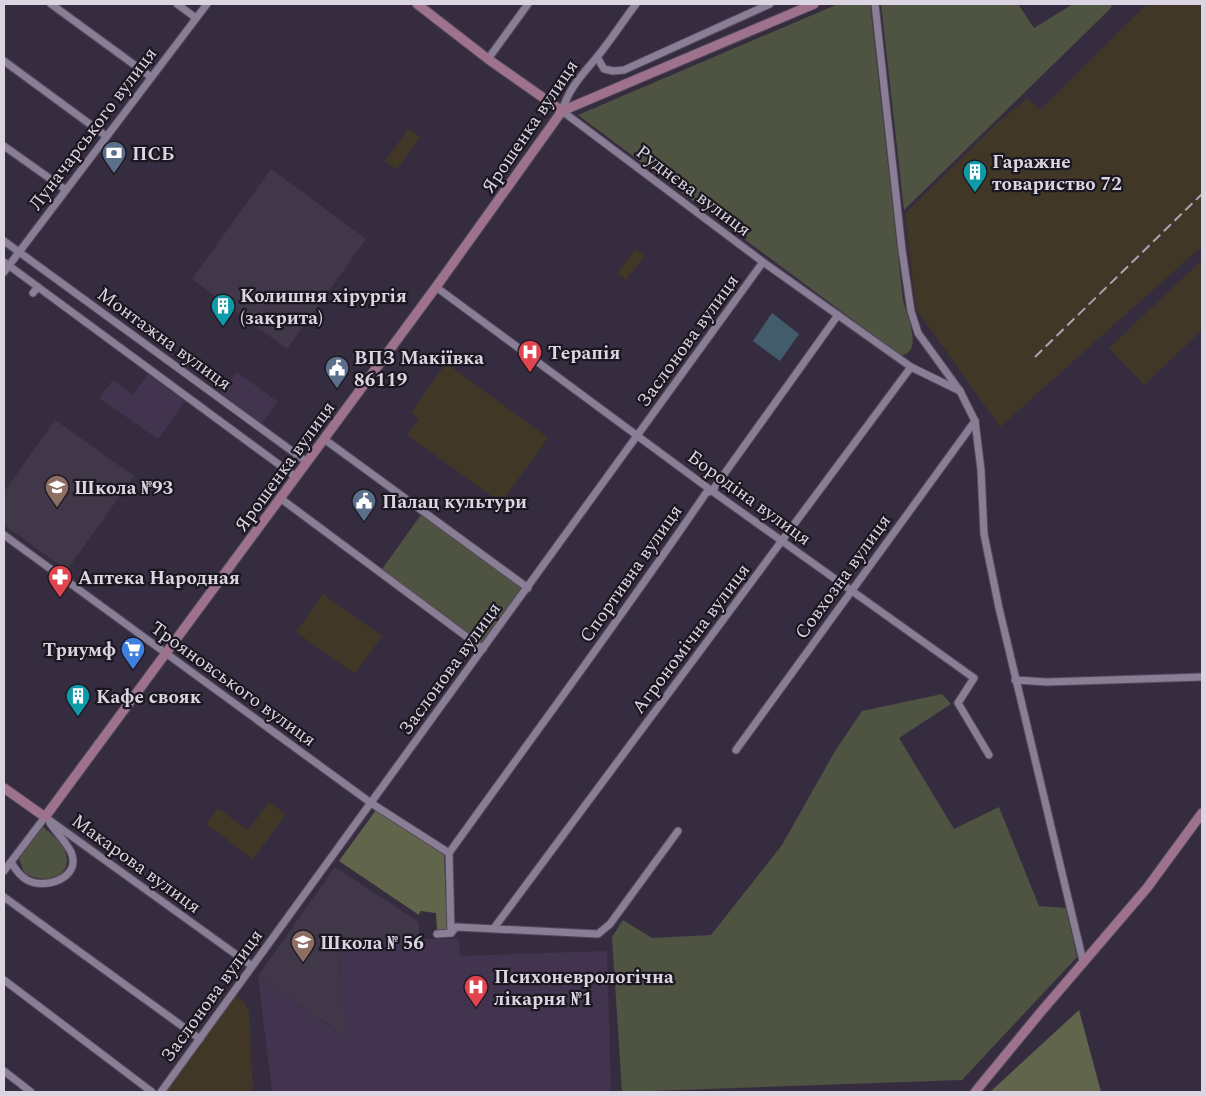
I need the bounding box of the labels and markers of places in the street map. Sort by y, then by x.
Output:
bank icon: ПСБ [101,140,127,174]
place label: ПСБ [132,140,174,169]
place label: Гаражне товариство 72 [992,148,1122,199]
building icon: Гаражне товариство 72 [962,159,988,193]
place label: Колишня хірургія (закрита) [240,282,407,333]
building icon: Колишня хірургія (закрита) [210,293,236,327]
hospital icon: Терапія [517,339,543,373]
place label: Терапія [548,339,620,368]
place label: ВПЗ Макіївка 86119 [354,344,484,395]
public building icon: ВПЗ Макіївка 86119 [324,355,350,389]
school or university icon: Школа №93 [44,474,70,508]
place label: Школа №93 [74,474,174,503]
public building icon: Палац культури [351,488,377,522]
place label: Палац культури [382,488,527,517]
pharmacy icon: Аптека Народная [47,564,73,598]
place label: Аптека Народная [78,564,240,593]
place label: Триумф [43,636,116,665]
supermarket icon: Триумф [120,636,146,670]
building icon: Кафе свояк [65,683,91,717]
place label: Кафе свояк [96,683,202,712]
school or university icon: Школа № 56 [290,929,316,963]
place label: Школа № 56 [320,929,424,958]
place label: Психоневрологічна лікарня №1 [494,963,674,1014]
hospital icon: Психоневрологічна лікарня №1 [463,974,489,1008]

